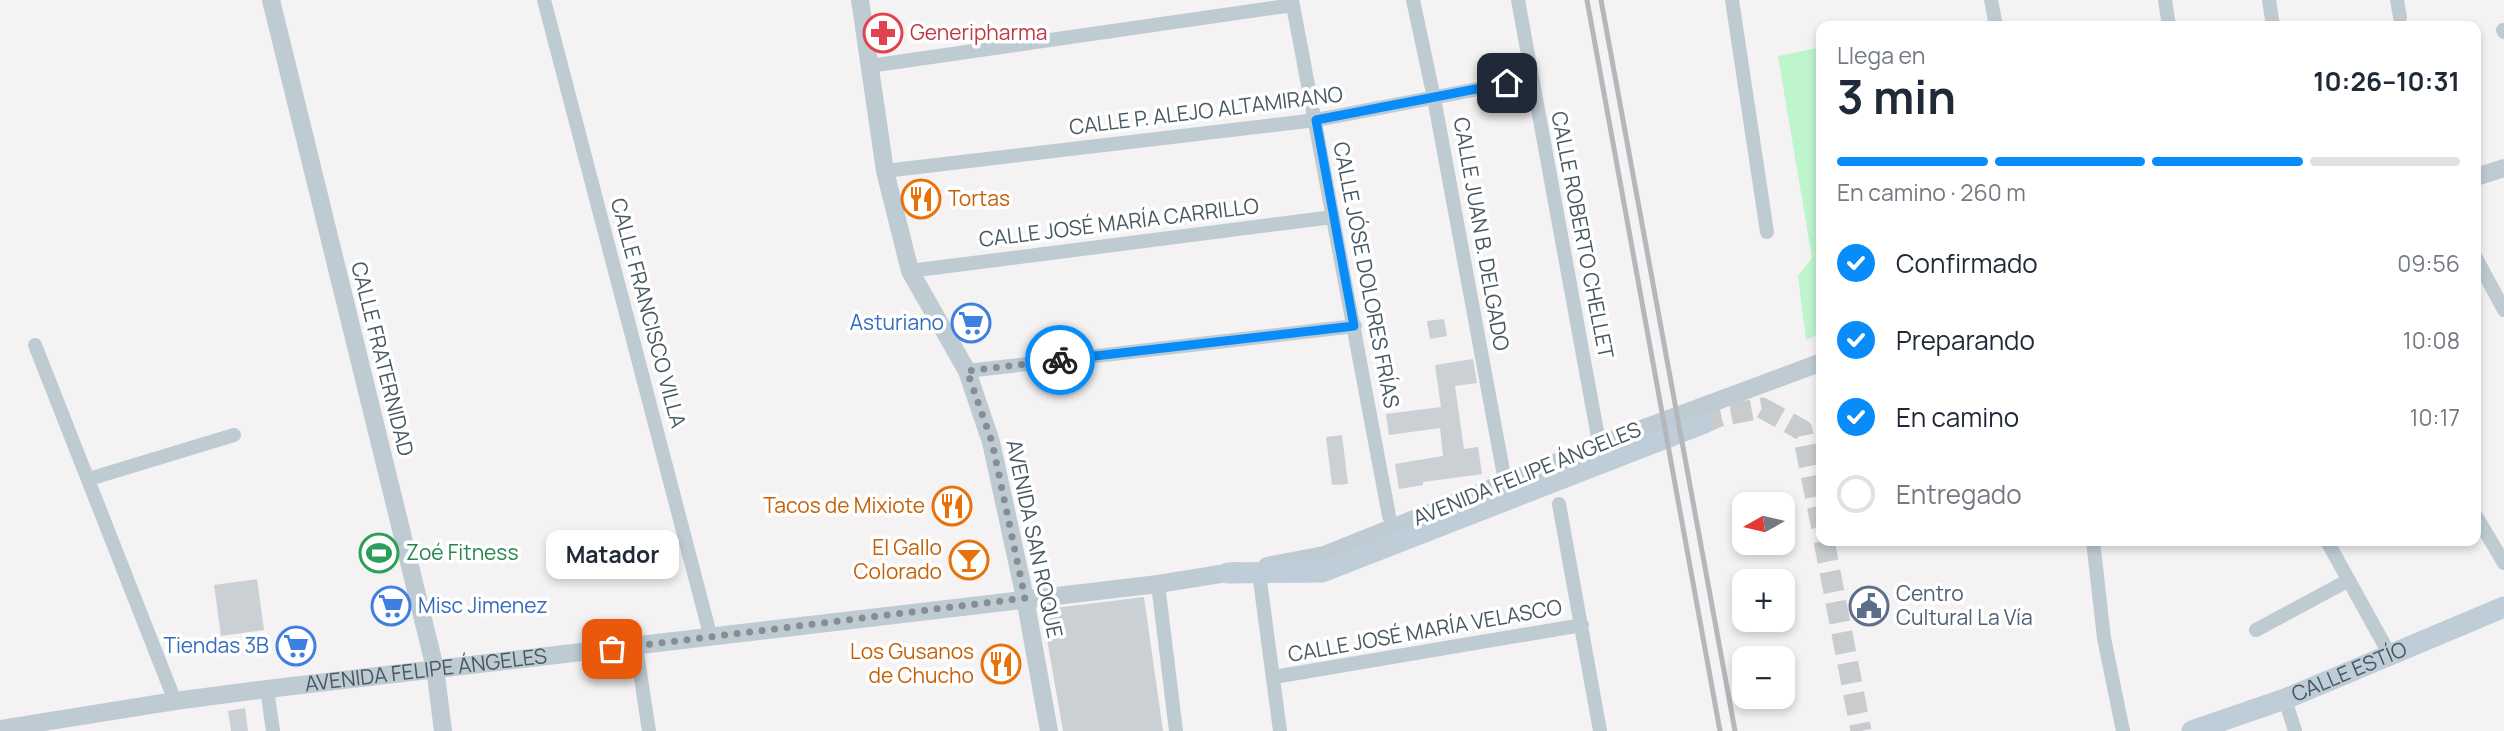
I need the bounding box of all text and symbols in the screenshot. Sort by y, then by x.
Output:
pharmacy icon: Generipharma [862,12,904,54]
place label: Generipharma [910,18,1048,46]
text: Llega en [1837,39,1925,71]
pin [1477,53,1537,113]
text: 10:26–10:31 [2313,63,2460,99]
icon: home [1488,64,1526,102]
text: 3 min [1837,65,1956,128]
street label: CALLE P. ALEJO ALTAMIRANO [1067,79,1344,141]
street label: CALLE ROBERTO CHELLET [1545,109,1621,361]
street label: CALLE JUAN B. DELGADO [1448,115,1516,353]
street label: CALLE JÓSE DOLORES FRÍAS [1327,139,1407,410]
text: En camino · 260 m [1837,176,2026,208]
restaurant icon: Tortas [900,178,942,220]
place label: Tortas [948,184,1010,212]
street label: CALLE JOSÉ MARÍA CARRILLO [977,191,1260,253]
street label: CALLE FRANCISCO VILLA [605,195,693,431]
icon: check [1837,244,1875,282]
text: Confirmado [1896,245,2038,281]
text: 09:56 [2397,247,2460,279]
street label: CALLE FRATERNIDAD [345,259,421,459]
supermarket icon: Asturiano [950,302,992,344]
place label: Asturiano [850,308,944,336]
icon: check [1837,321,1875,359]
text: Preparando [1896,322,2035,358]
text: 10:08 [2403,324,2460,356]
courier [1025,325,1095,395]
icon: bike [1041,341,1079,379]
icon: check [1837,398,1875,436]
text: En camino [1896,399,2019,435]
text: 10:17 [2410,401,2460,433]
street label: AVENIDA FELIPE ÁNGELES [1408,414,1645,532]
street label: AVENIDA SAN ROQUE [1000,437,1070,641]
text: Entregado [1896,476,2022,512]
restaurant icon: Tacos de Mixiote [931,485,973,527]
place label: Tacos de Mixiote [763,491,925,519]
north arrow [1732,492,1796,555]
map controls [1732,492,1795,709]
callout: Matador [546,530,678,579]
sports icon: Zoé Fitness [358,532,400,574]
place label: El Gallo Colorado [854,533,942,585]
place label: Zoé Fitness [406,538,518,566]
text: Matador [566,538,659,570]
bar icon: El Gallo Colorado [948,539,990,581]
button: + [1732,569,1795,632]
place label: Centro Cultural La Vía [1896,579,2033,631]
supermarket icon: Misc Jimenez [370,585,412,627]
public building icon: Centro Cultural La Vía [1848,585,1890,627]
place label: Misc Jimenez [418,591,548,619]
street label: CALLE JOSÉ MARÍA VELASCO [1286,592,1564,668]
pin [582,619,642,679]
supermarket icon: Tiendas 3B [275,625,317,667]
icon: bag [593,630,631,668]
place label: Tiendas 3B [163,631,269,659]
street label: CALLE ESTÍO [2287,634,2411,708]
place label: Los Gusanos de Chucho [850,637,974,689]
street label: AVENIDA FELIPE ÁNGELES [303,641,548,697]
restaurant icon: Los Gusanos de Chucho [980,643,1022,685]
button: − [1732,646,1795,709]

